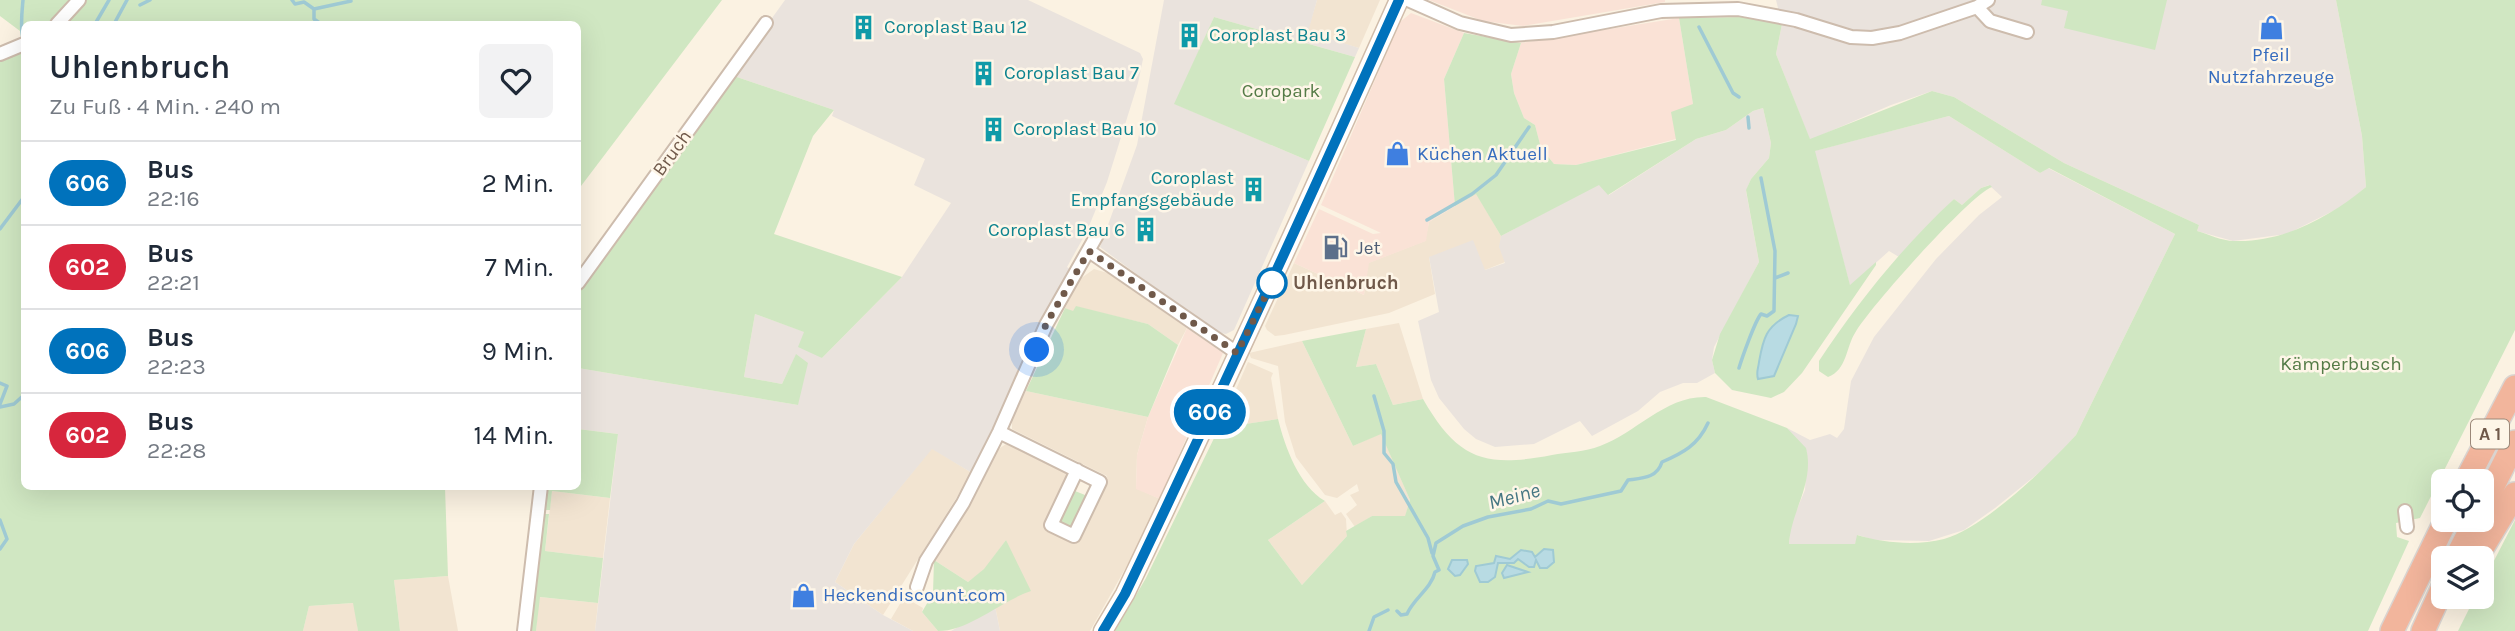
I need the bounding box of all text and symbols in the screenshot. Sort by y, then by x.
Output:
building icon: Coroplast Bau 12 [850,13,878,41]
shop icon: Pfeil Nutzfahrzeuge [2257,13,2285,41]
place label: Coroplast Bau 12 [884,16,1027,38]
building icon: Coroplast Bau 3 [1175,21,1203,49]
place label: Coroplast Bau 3 [1209,24,1346,46]
button: heart [479,44,553,118]
place label: Pfeil Nutzfahrzeuge [2208,44,2334,88]
text: Uhlenbruch [49,48,230,86]
building icon: Coroplast Bau 7 [970,59,998,87]
place label: Coroplast Bau 7 [1004,62,1139,84]
park label: Coropark [1242,80,1320,102]
text: Zu Fuß · 4 Min. · 240 m [49,93,281,120]
building icon: Coroplast Bau 10 [979,115,1007,143]
place label: Coroplast Bau 10 [1013,118,1157,140]
street label: Bruch [648,126,696,180]
shop icon: Küchen Aktuell [1383,140,1411,168]
place label: Küchen Aktuell [1417,143,1548,165]
text: Bus [147,154,194,185]
place label: Coroplast Empfangsgebäude [1071,167,1234,211]
text: 2 Min. [482,168,553,199]
text: 606 [65,169,110,197]
building icon: Coroplast Empfangsgebäude [1240,175,1268,203]
text: 22:16 [147,185,200,212]
building icon: Coroplast Bau 6 [1131,216,1159,244]
place label: Coroplast Bau 6 [988,219,1125,241]
fuel station icon: Jet [1322,234,1350,262]
place label: Jet [1356,237,1381,259]
text: Bus [147,238,194,269]
text: 7 Min. [485,252,553,283]
text: 602 [65,253,110,281]
marker: Uhlenbruch [1257,268,1287,298]
text: 22:21 [147,269,200,296]
place label: Uhlenbruch [1293,272,1399,294]
text: Bus [147,322,194,353]
your location [1019,332,1054,367]
text: 9 Min. [482,336,553,367]
text: 606 [65,337,110,365]
text: 22:23 [147,353,206,380]
park label: Kämperbusch [2280,353,2402,375]
line badge: 606 [1170,389,1250,435]
text: 606 [1188,398,1232,426]
text: Bus [147,406,194,437]
text: 14 Min. [474,420,553,451]
road number: A 1 [2471,420,2509,448]
text: 602 [65,421,110,449]
text: 22:28 [147,437,206,464]
map controls [2431,469,2494,609]
button: locate [2431,469,2494,532]
water label: Meine [1486,478,1543,514]
button: layers [2431,546,2494,609]
shop icon: Heckendiscount.com [789,581,817,609]
place label: Heckendiscount.com [823,584,1006,606]

